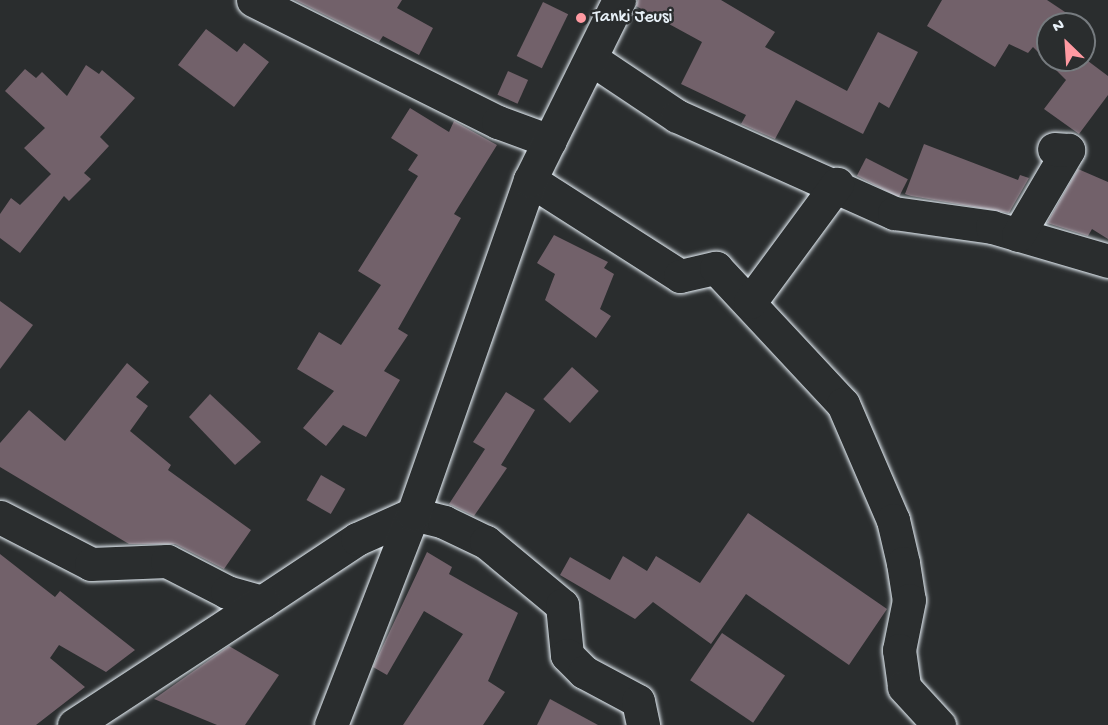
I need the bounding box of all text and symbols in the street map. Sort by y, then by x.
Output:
place label: Tanki Jeusi [593,7,672,29]
marker: Tanki Jeusi [574,11,588,25]
north arrow [1036,12,1096,72]
text: N [1050,16,1068,38]

